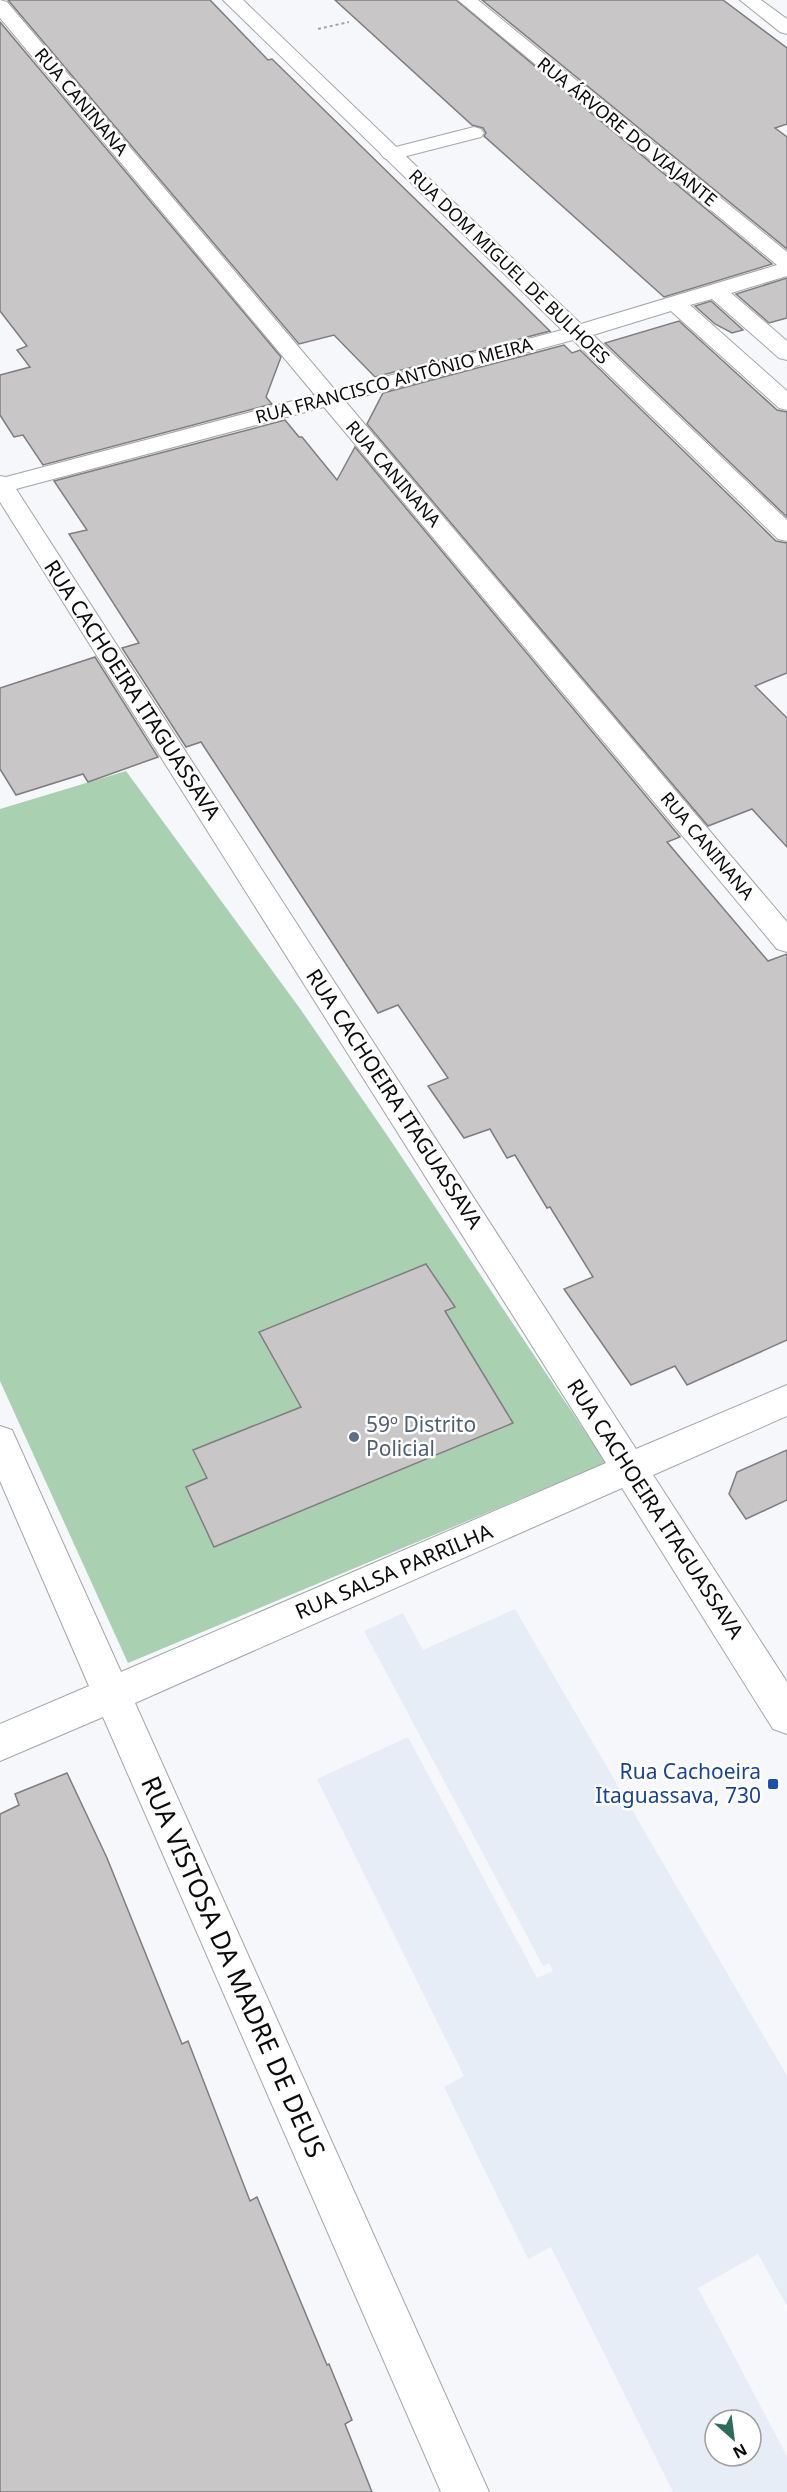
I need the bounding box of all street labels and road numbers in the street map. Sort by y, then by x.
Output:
street label: RUA CANINANA [30,43,134,161]
street label: RUA ÁRVORE DO VIAJANTE [533,51,723,211]
street label: RUA DOM MIGUEL DE BULHOES [404,164,616,369]
street label: RUA FRANCISCO ANTÔNIO MEIRA [253,331,535,429]
street label: RUA CANINANA [341,415,447,532]
street label: RUA CACHOEIRA ITAGUASSAVA [38,554,228,825]
street label: RUA CANINANA [656,787,760,905]
street label: RUA CACHOEIRA ITAGUASSAVA [300,963,490,1234]
street label: RUA CACHOEIRA ITAGUASSAVA [561,1373,751,1644]
street label: RUA SALSA PARRILHA [291,1517,497,1625]
street label: RUA VISTOSA DA MADRE DE DEUS [133,1770,335,2163]

